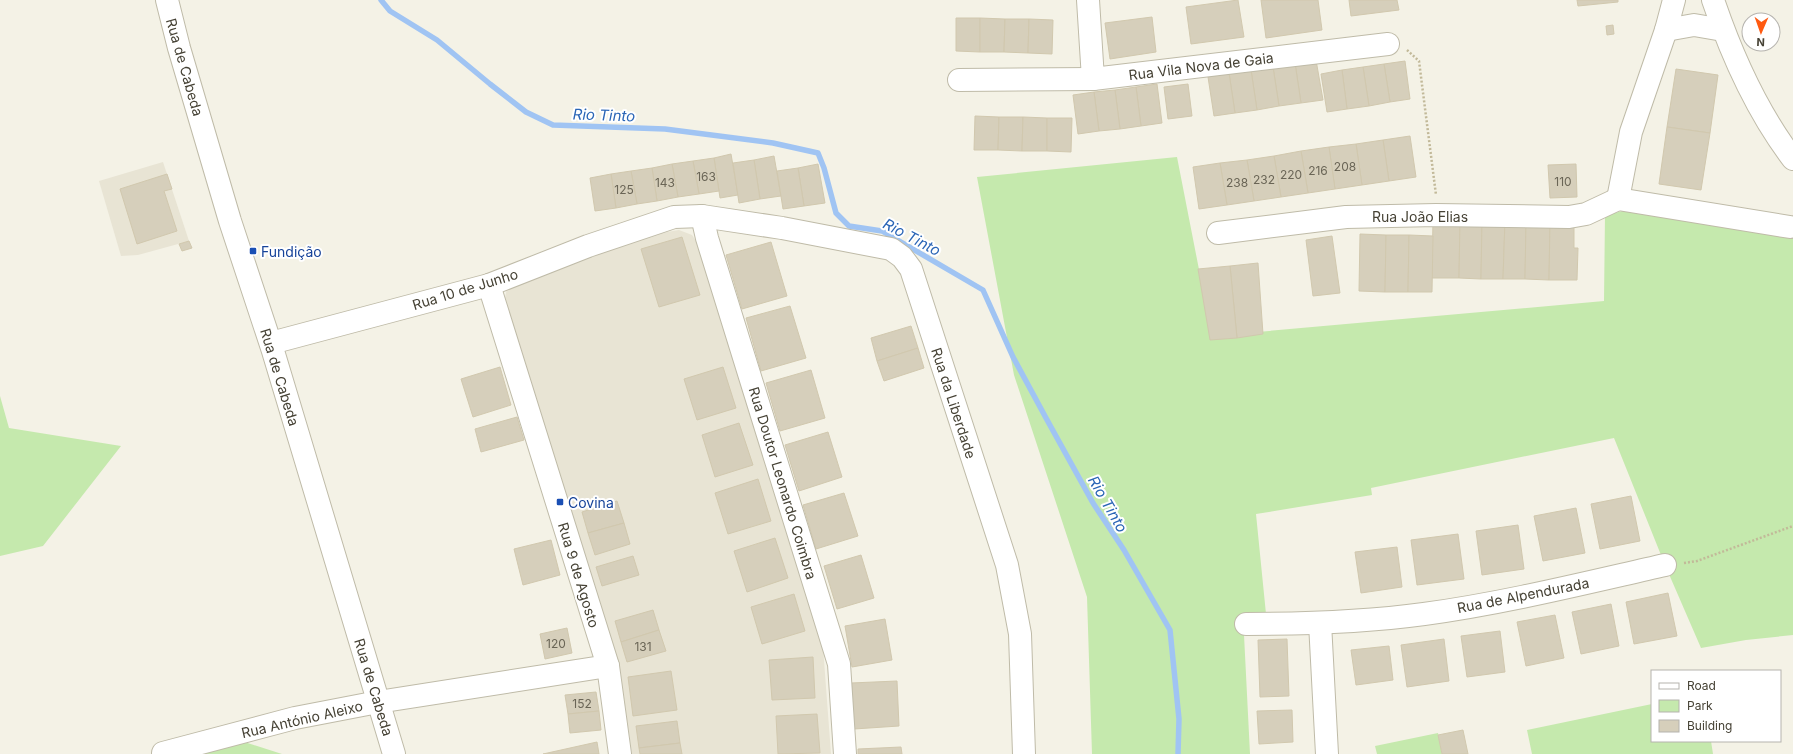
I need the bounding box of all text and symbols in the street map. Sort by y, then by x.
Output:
north arrow [1741,12,1781,52]
street label: Rua de Cabeda [163,16,207,118]
text: N [1756,35,1765,49]
street label: Rua Vila Nova de Gaia [1128,49,1274,83]
water label: Rio Tinto [572,104,636,126]
house number: 208 [1334,159,1356,174]
house number: 216 [1308,163,1328,178]
house number: 220 [1280,167,1302,182]
house number: 163 [696,169,716,184]
house number: 232 [1253,172,1275,187]
house number: 110 [1554,174,1572,189]
house number: 143 [655,175,675,190]
house number: 238 [1226,175,1248,190]
house number: 125 [614,182,634,197]
street label: Rua João Elias [1372,208,1468,225]
water label: Rio Tinto [880,214,944,260]
place label: Fundição [261,243,322,260]
marker: Fundição [248,246,258,256]
street label: Rua 10 de Junho [410,265,520,313]
street label: Rua de Cabeda [257,326,303,428]
street label: Rua da Liberdade [928,345,980,461]
street label: Rua Doutor Leonardo Coimbra [746,385,820,581]
water label: Rio Tinto [1084,472,1132,536]
place label: Covina [568,494,614,511]
marker: Covina [555,497,565,507]
street label: Rua 9 de Agosto [555,520,603,630]
street label: Rua de Alpendurada [1455,574,1591,616]
street label: Rua de Cabeda [351,636,397,738]
house number: 120 [546,636,566,651]
house number: 131 [634,639,652,654]
legend [1651,670,1781,742]
text: Road [1687,678,1716,693]
house number: 152 [572,696,592,711]
street label: Rua António Aleixo [240,697,364,741]
text: Park [1687,698,1713,713]
text: Building [1687,718,1732,733]

